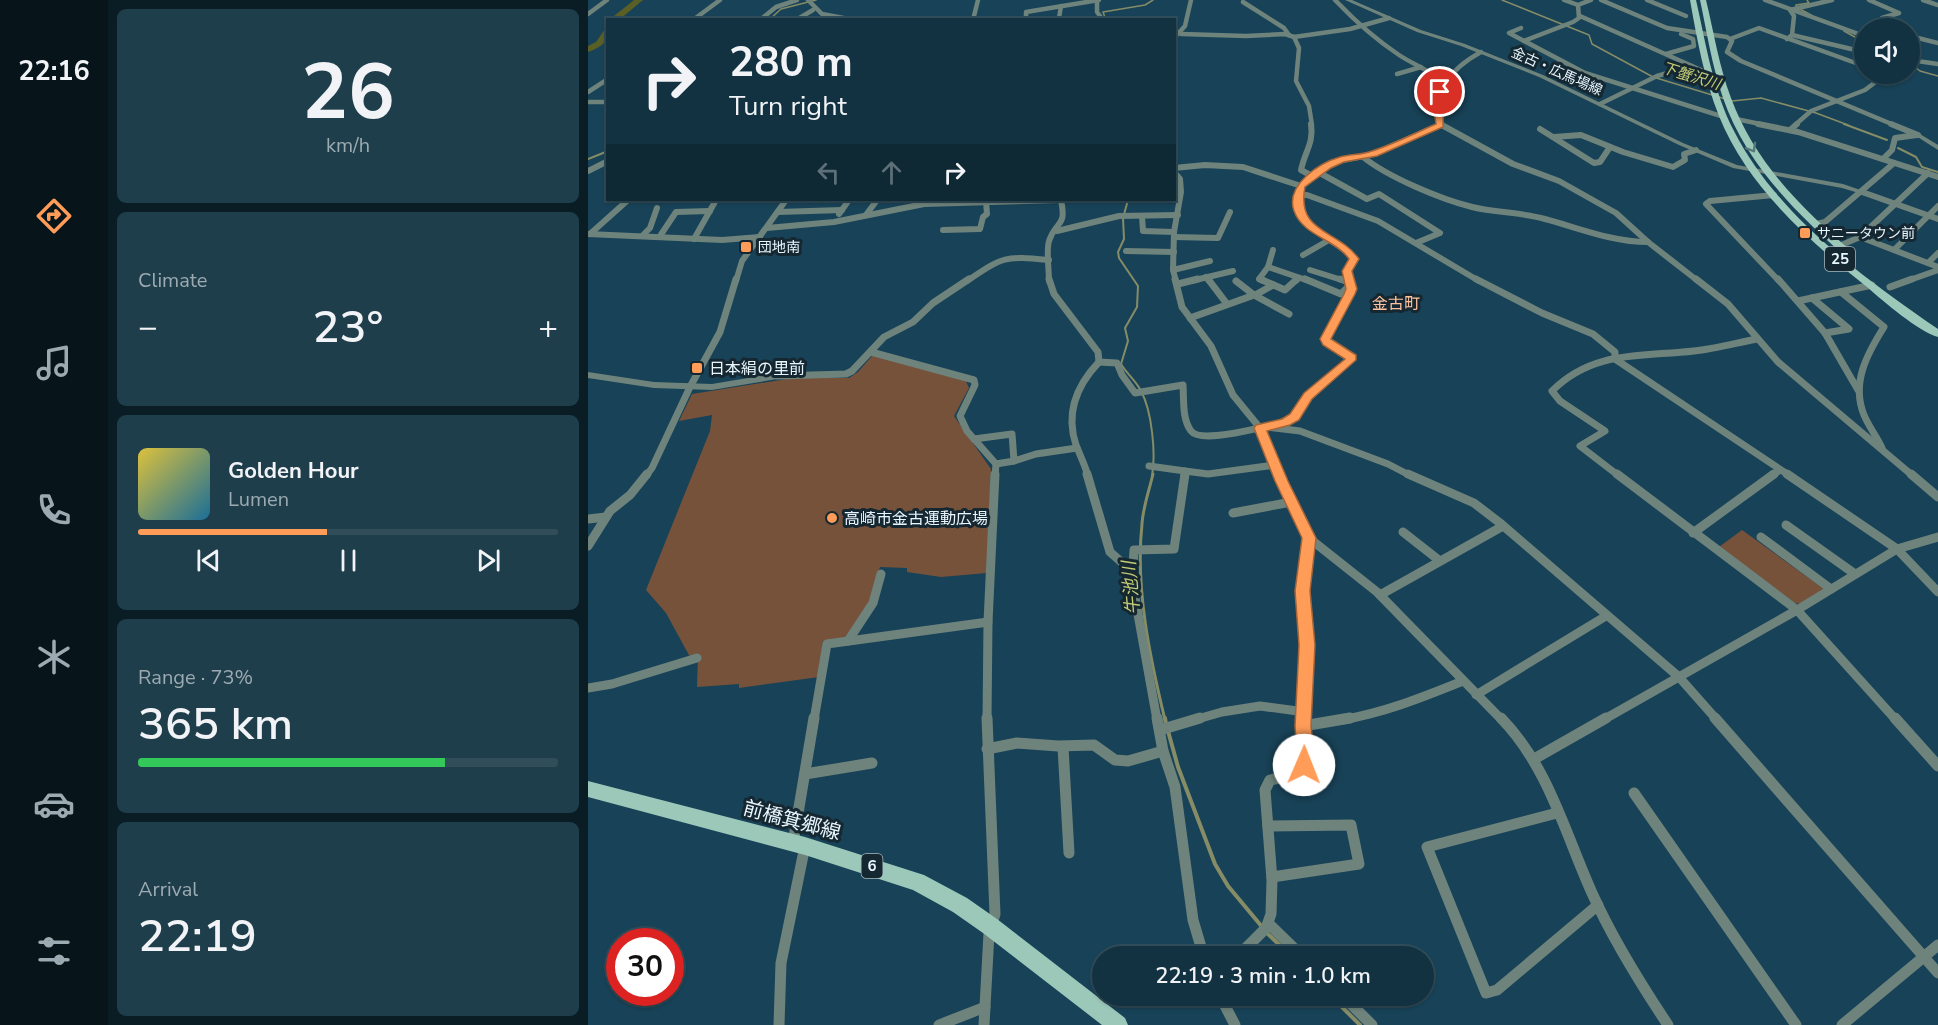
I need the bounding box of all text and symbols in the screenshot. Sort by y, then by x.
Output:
map controls [1854,18,1920,84]
button: sound [1854,18,1920,84]
text: 280 m [729,34,853,91]
text: 26 [301,39,395,146]
icon: right [630,42,708,120]
street label: 金古・広馬場線 [1508,43,1605,100]
text: 22:16 [18,53,90,90]
water label: 下蟹沢川 [1659,58,1725,95]
pin [1414,66,1465,117]
icon: arrive [1423,75,1456,108]
text: Turn right [729,88,847,125]
text: km/h [326,132,370,159]
one-way arrow [1745,142,1756,152]
icon: left [812,156,845,189]
icon: ahead [875,156,908,189]
icon: right [938,156,971,189]
icon: directions [33,195,75,237]
place label: サニータウン前 [1817,224,1915,243]
marker: サニータウン前 [1798,226,1812,240]
place label: 団地南 [758,238,800,257]
marker: 団地南 [739,240,753,254]
road number: 25 [1825,247,1855,271]
text: Climate [138,267,207,294]
district label: 金古町 [1372,293,1420,315]
text: 23° [313,297,383,358]
text: − [138,305,158,350]
text: + [538,305,558,350]
icon: music [33,342,75,384]
place label: 日本絹の里前 [709,358,805,380]
marker: 日本絹の里前 [690,361,704,375]
text: Golden Hour [228,456,359,486]
text: Lumen [228,486,289,513]
icon: phone [33,489,75,531]
place label: 高崎市金古運動広場 [844,508,988,530]
marker: 高崎市金古運動広場 [825,511,839,525]
icon: previous [192,544,225,577]
icon: pause [332,544,365,577]
icon: next [472,544,505,577]
water label: 牛池川 [1117,558,1145,616]
icon: climate [33,636,75,678]
text: Range · 73% [138,664,253,691]
text: 365 km [138,694,293,755]
position arrow [1272,733,1336,797]
icon: car [33,783,75,825]
street label: 前橋箕郷線 [740,795,844,846]
road number: 6 [862,854,882,878]
text: Arrival [138,876,198,903]
text: 22:19 [138,906,257,967]
speed limit sign: 30 [606,928,684,1006]
icon: filters [33,930,75,972]
text: 22:19 · 3 min · 1.0 km [1155,961,1371,991]

